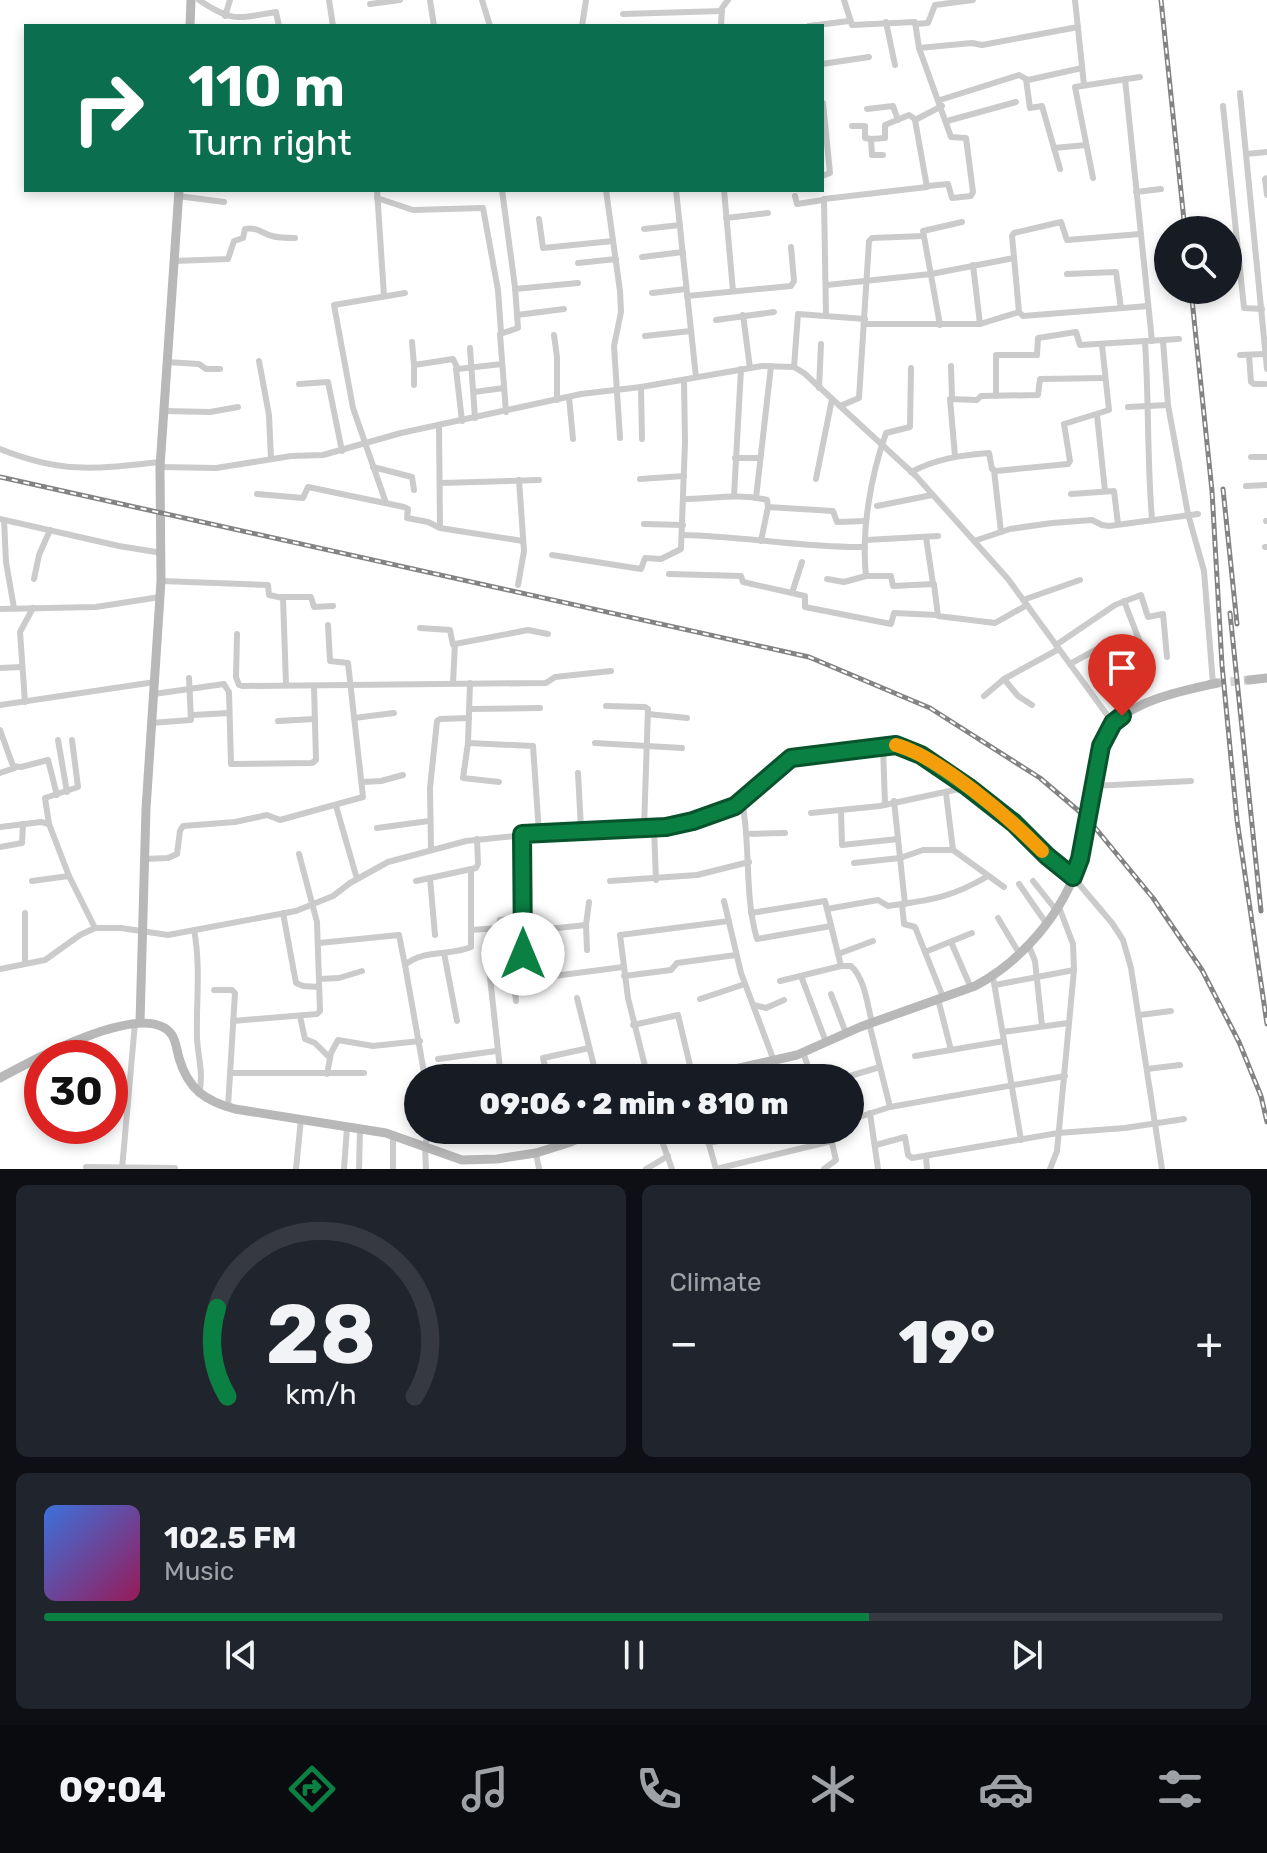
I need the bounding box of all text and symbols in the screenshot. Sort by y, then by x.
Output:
text: 110 m [188,54,345,120]
icon: right [56,56,160,160]
text: Turn right [188,121,352,164]
map controls [1154,216,1242,304]
button: search [1154,216,1242,304]
pin [1088,634,1156,716]
icon: arrive [1100,646,1144,690]
position arrow [481,912,565,996]
speed limit sign: 30 [24,1040,128,1144]
text: 09:06 · 2 min · 810 m [479,1086,789,1122]
text: Climate [670,1267,762,1298]
text: 28 [266,1285,376,1384]
text: 19° [899,1307,995,1378]
text: − [670,1317,698,1369]
text: + [1196,1317,1223,1369]
text: km/h [285,1377,356,1411]
text: 102.5 FM [164,1520,296,1556]
text: Music [164,1556,234,1587]
icon: previous [219,1633,263,1677]
icon: pause [612,1633,656,1677]
icon: next [1005,1633,1049,1677]
icon: directions [284,1761,340,1817]
icon: music [457,1761,513,1817]
icon: phone [631,1761,687,1817]
icon: climate [805,1761,861,1817]
icon: car [978,1761,1034,1817]
icon: filters [1152,1761,1208,1817]
text: 09:04 [59,1768,166,1811]

